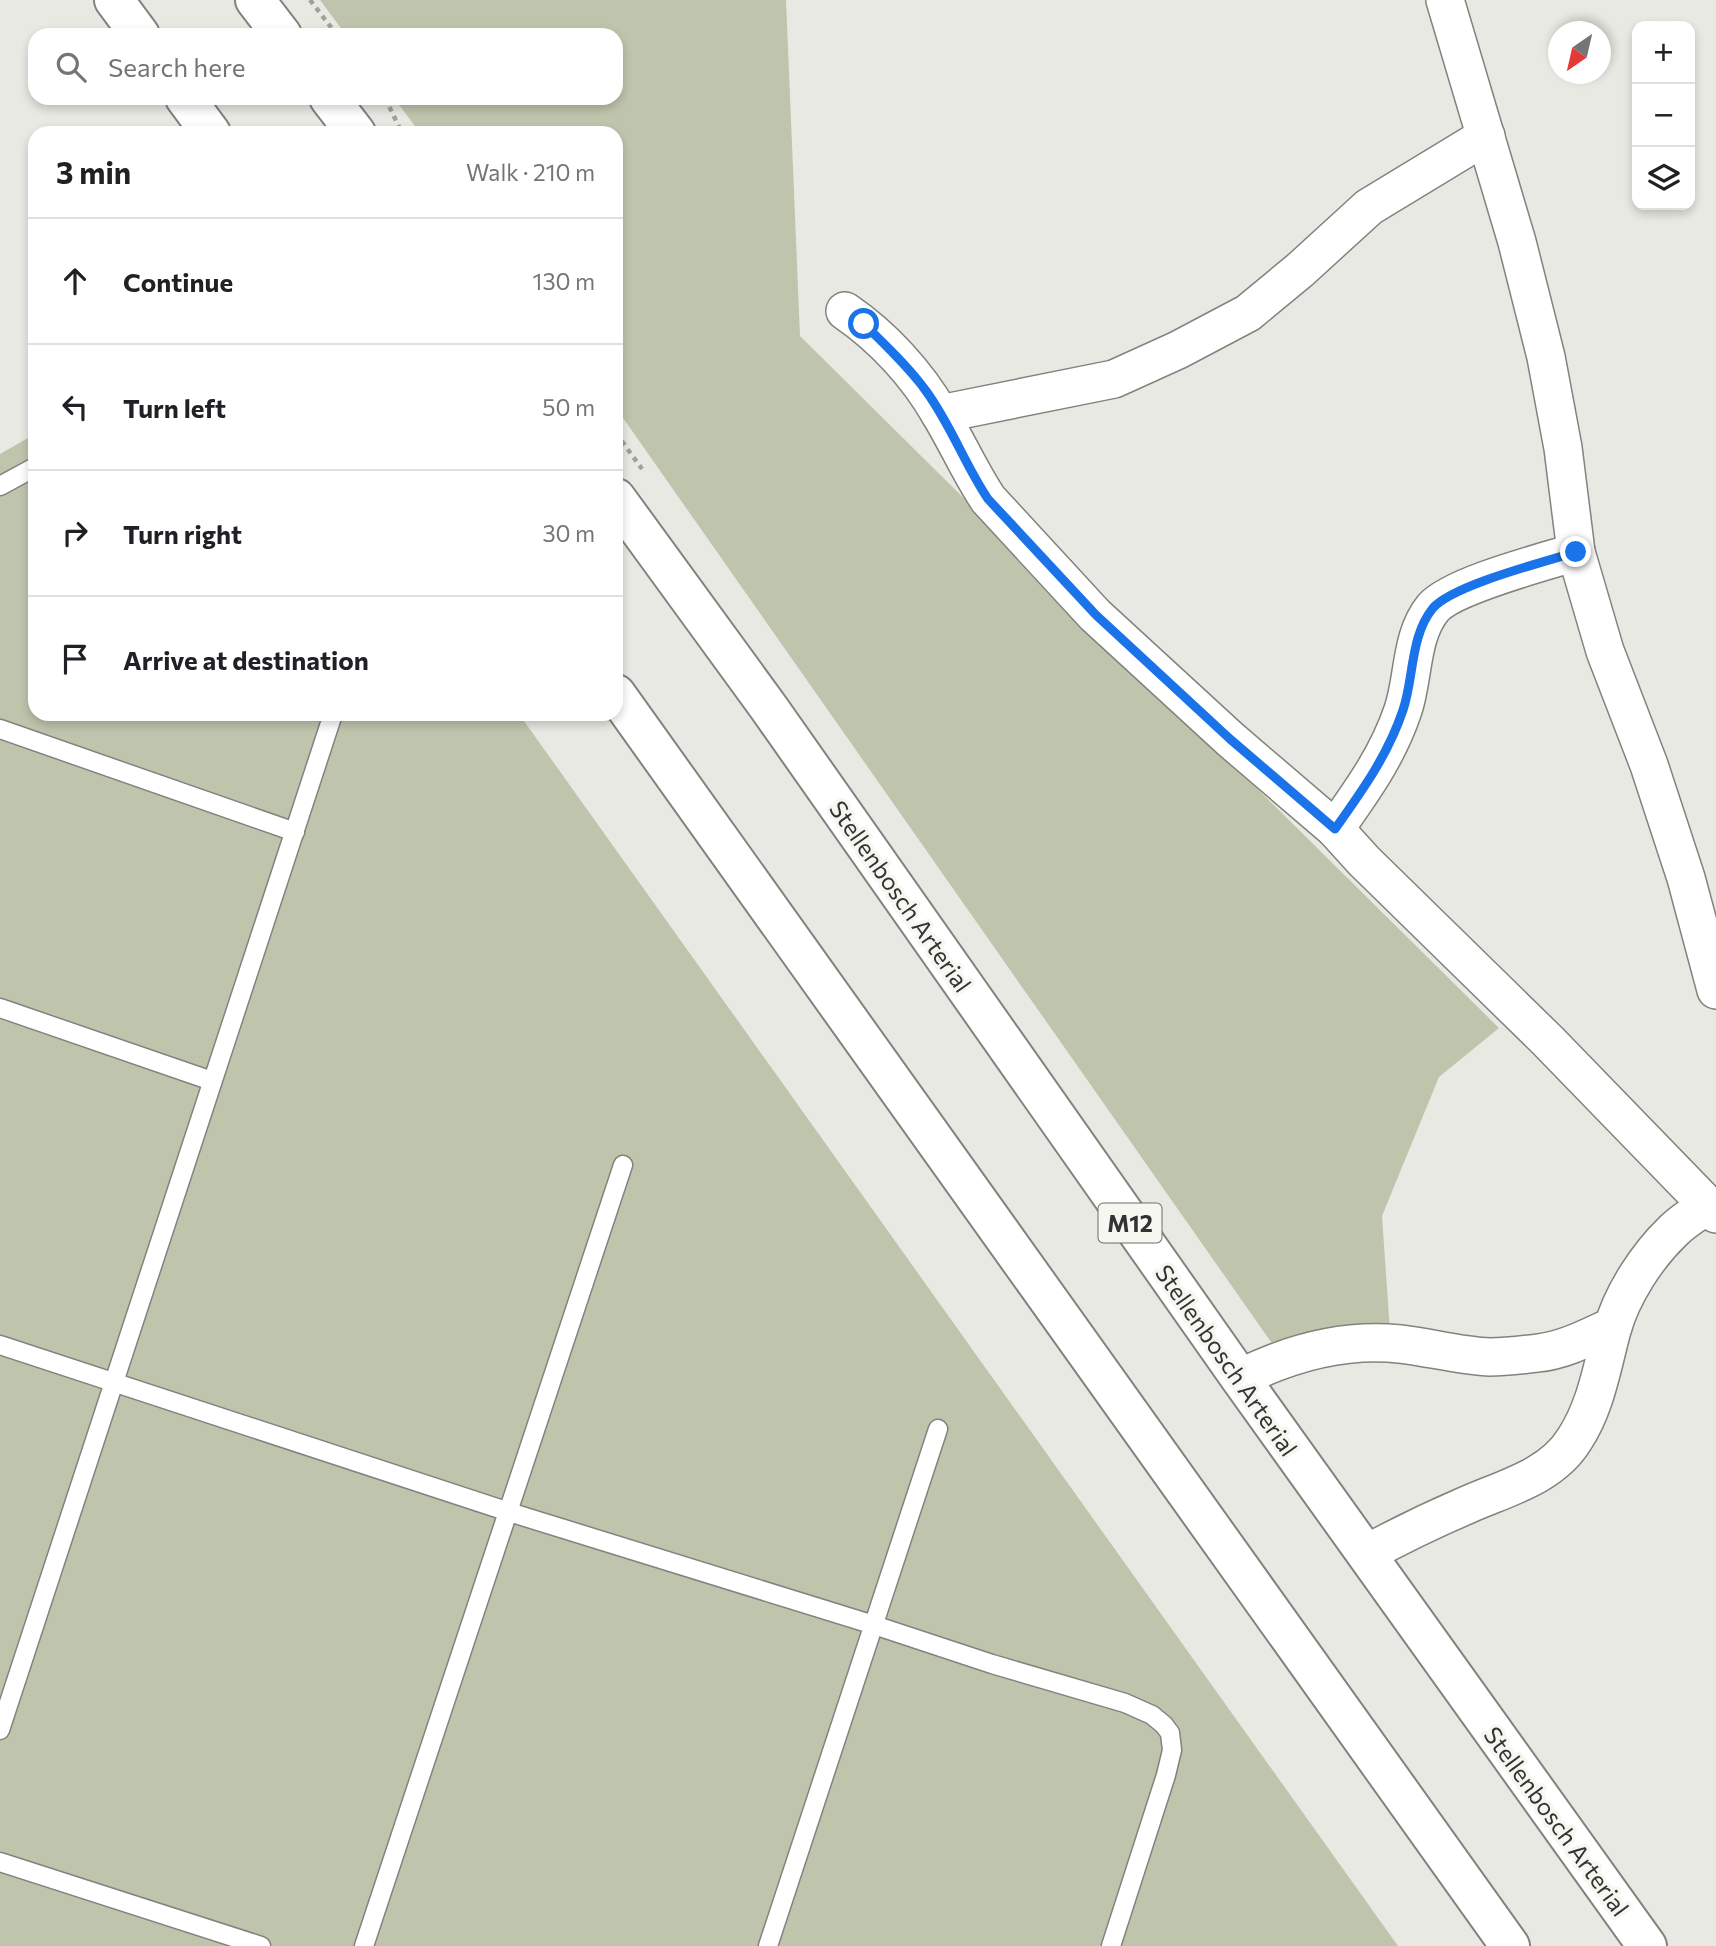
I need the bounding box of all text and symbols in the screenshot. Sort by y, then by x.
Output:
north arrow [1548,21,1611,84]
map controls [1632,21,1695,210]
button: + [1632,21,1695,84]
search box [28,28,623,105]
icon: search [52,48,90,86]
text: Search here [108,51,246,82]
button: − [1632,84,1695,147]
button: layers [1632,147,1695,210]
text: 3 min [56,153,131,190]
text: Walk · 210 m [466,158,595,186]
icon: ahead [56,262,94,300]
text: Continue [123,266,233,297]
text: 130 m [533,267,595,295]
route start [848,308,879,339]
icon: left [56,388,94,426]
text: Turn left [123,392,226,423]
text: 50 m [542,393,595,421]
icon: right [56,514,94,552]
text: Turn right [123,518,242,549]
text: 30 m [542,519,595,547]
route end [1560,536,1591,567]
icon: arrive [56,640,94,678]
text: Arrive at destination [123,644,369,675]
street label: Stellenbosch Arterial [824,795,978,997]
road number: M12 [1098,1204,1162,1242]
street label: Stellenbosch Arterial [1150,1259,1304,1461]
street label: Stellenbosch Arterial [1479,1721,1635,1921]

